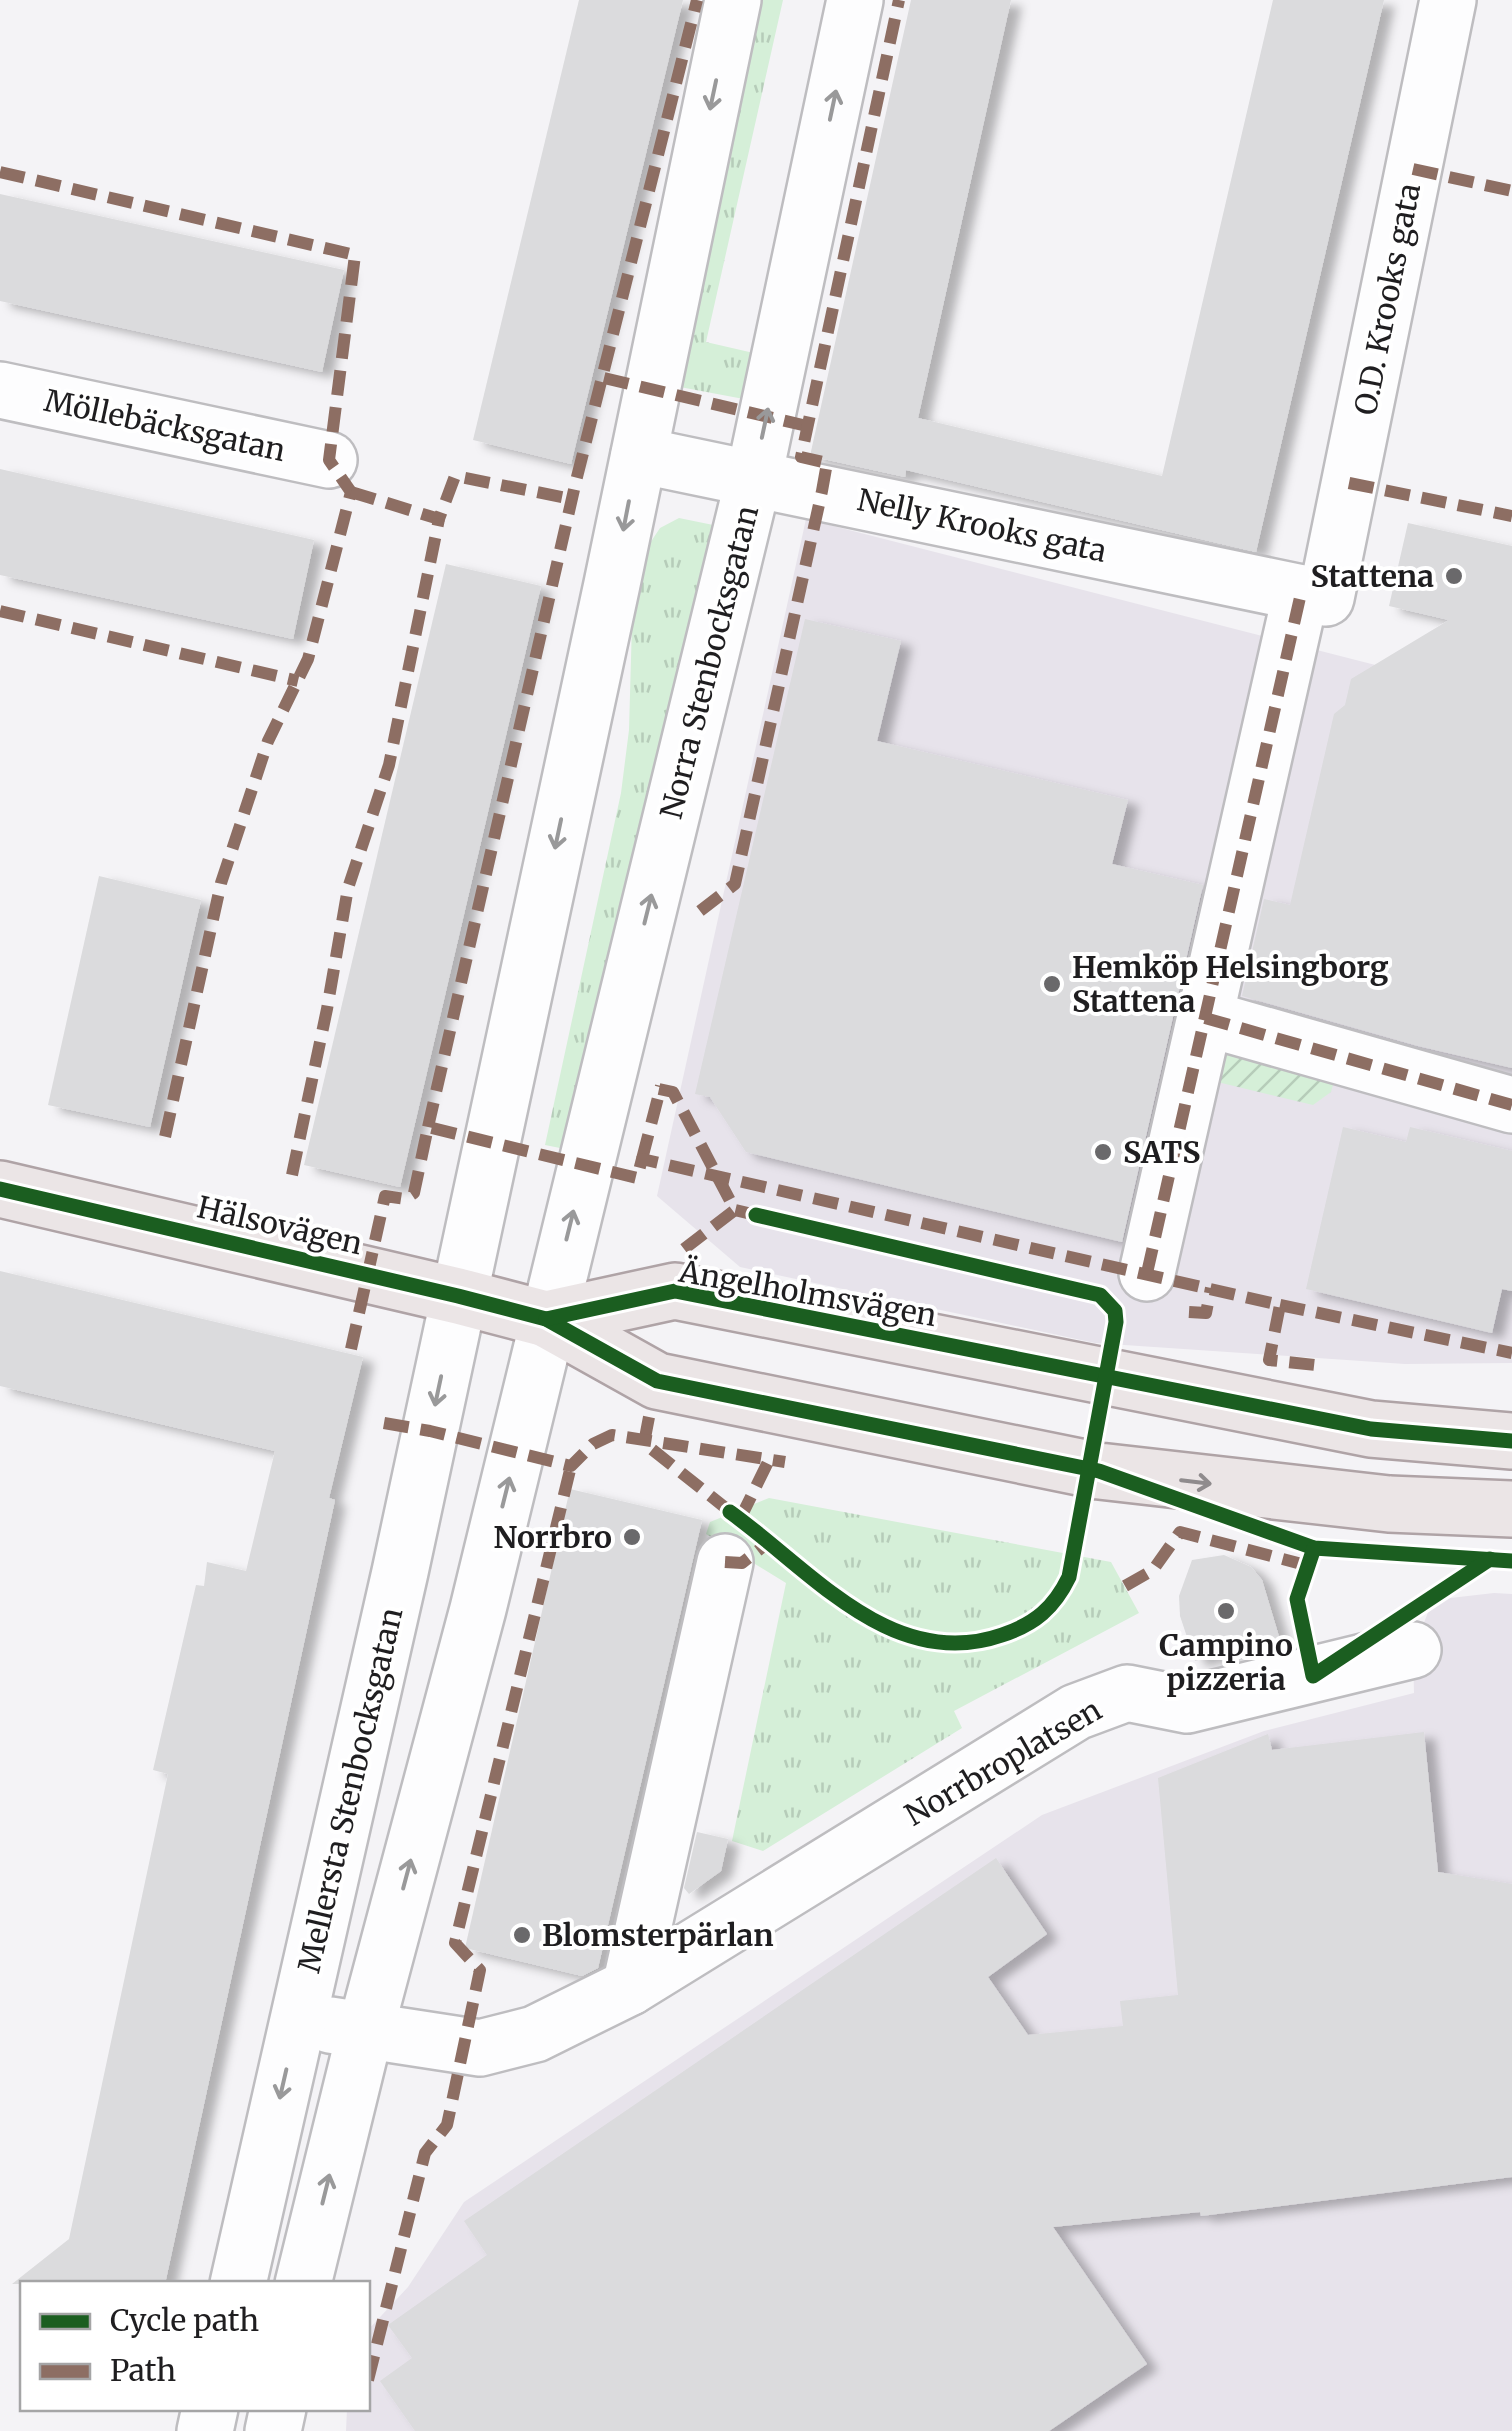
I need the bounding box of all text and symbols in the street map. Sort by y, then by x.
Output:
one-way arrow [703,79,722,111]
one-way arrow [824,90,843,122]
street label: O.D. Krooks gata [1346,180,1428,418]
street label: Möllebäcksgatan [41,381,289,469]
one-way arrow [757,408,776,440]
street label: Nelly Krooks gata [854,480,1110,570]
one-way arrow [616,500,635,532]
street label: Norra Stenbocksgatan [652,501,766,822]
place label: Stattena [1311,557,1434,595]
marker: Stattena [1443,565,1465,587]
one-way arrow [548,817,566,849]
one-way arrow [640,894,658,926]
place label: Hemköp Helsingborg Stattena [1072,948,1389,1020]
marker: Hemköp Helsingborg Stattena [1041,973,1063,995]
place label: SATS [1123,1133,1200,1171]
marker: SATS [1092,1141,1114,1163]
street label: Hälsovägen [194,1188,366,1262]
one-way arrow [561,1210,580,1241]
street label: Ängelholmsvägen [675,1251,940,1334]
one-way arrow [428,1374,447,1406]
one-way arrow [1180,1473,1212,1492]
one-way arrow [498,1477,516,1509]
place label: Norrbro [494,1518,612,1556]
marker: Norrbro [621,1526,643,1548]
marker: Campino pizzeria [1215,1600,1237,1622]
street label: Mellersta Stenbocksgatan [290,1604,411,1976]
place label: Campino pizzeria [1159,1626,1293,1698]
street label: Norrbroplatsen [898,1690,1108,1834]
one-way arrow [399,1859,418,1890]
place label: Blomsterpärlan [542,1916,774,1954]
marker: Blomsterpärlan [511,1924,533,1946]
one-way arrow [273,2067,291,2099]
one-way arrow [318,2174,336,2206]
legend [20,2281,370,2411]
text: Cycle path [110,2301,259,2339]
text: Path [110,2351,176,2389]

